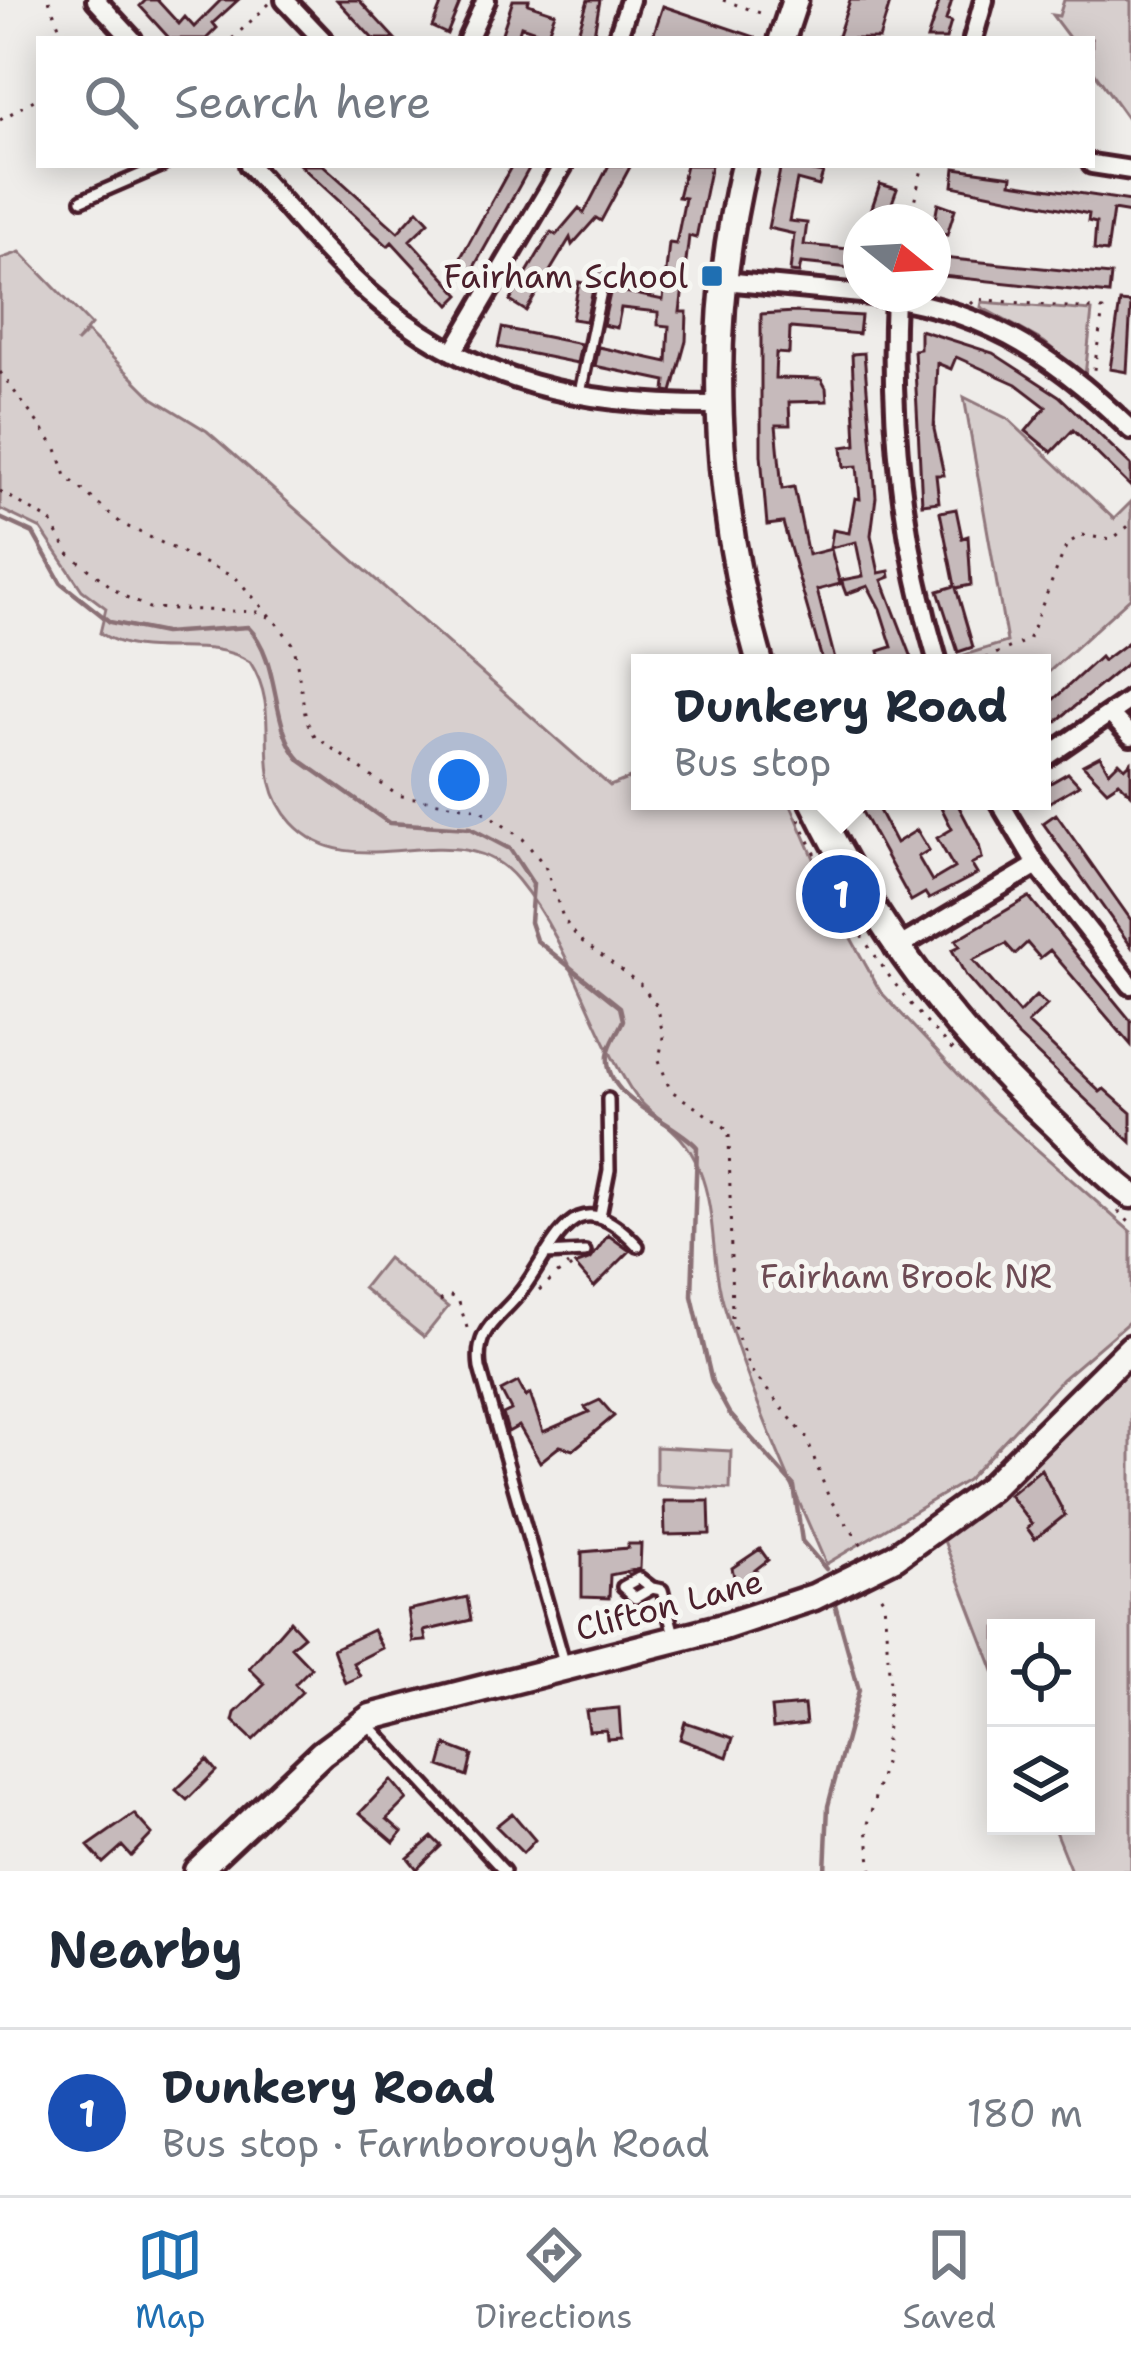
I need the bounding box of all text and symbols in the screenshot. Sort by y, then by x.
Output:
search box [36,36,1095,168]
icon: search [78,69,144,135]
text: Search here [174,72,431,132]
north arrow [843,204,951,312]
place label: Fairham School [443,254,688,299]
marker: Fairham School [699,263,725,289]
popup [631,654,1051,810]
text: Dunkery Road [674,676,1008,736]
text: Bus stop [674,736,832,788]
your location [429,750,489,810]
pin: 1 [802,849,880,939]
park label: Fairham Brook NR [760,1254,1052,1299]
street label: Clifton Lane [570,1558,768,1652]
map controls [987,1619,1095,1835]
button: locate [987,1619,1095,1727]
button: layers [987,1727,1095,1835]
text: Nearby [48,1915,243,1983]
text: Dunkery Road [162,2057,496,2117]
text: 1 [78,2087,96,2139]
text: 180 m [967,2087,1083,2139]
text: Bus stop · Farnborough Road [162,2117,710,2169]
tab: Map [135,2222,206,2339]
tab: Directions [475,2222,633,2339]
tab: Saved [902,2222,996,2339]

